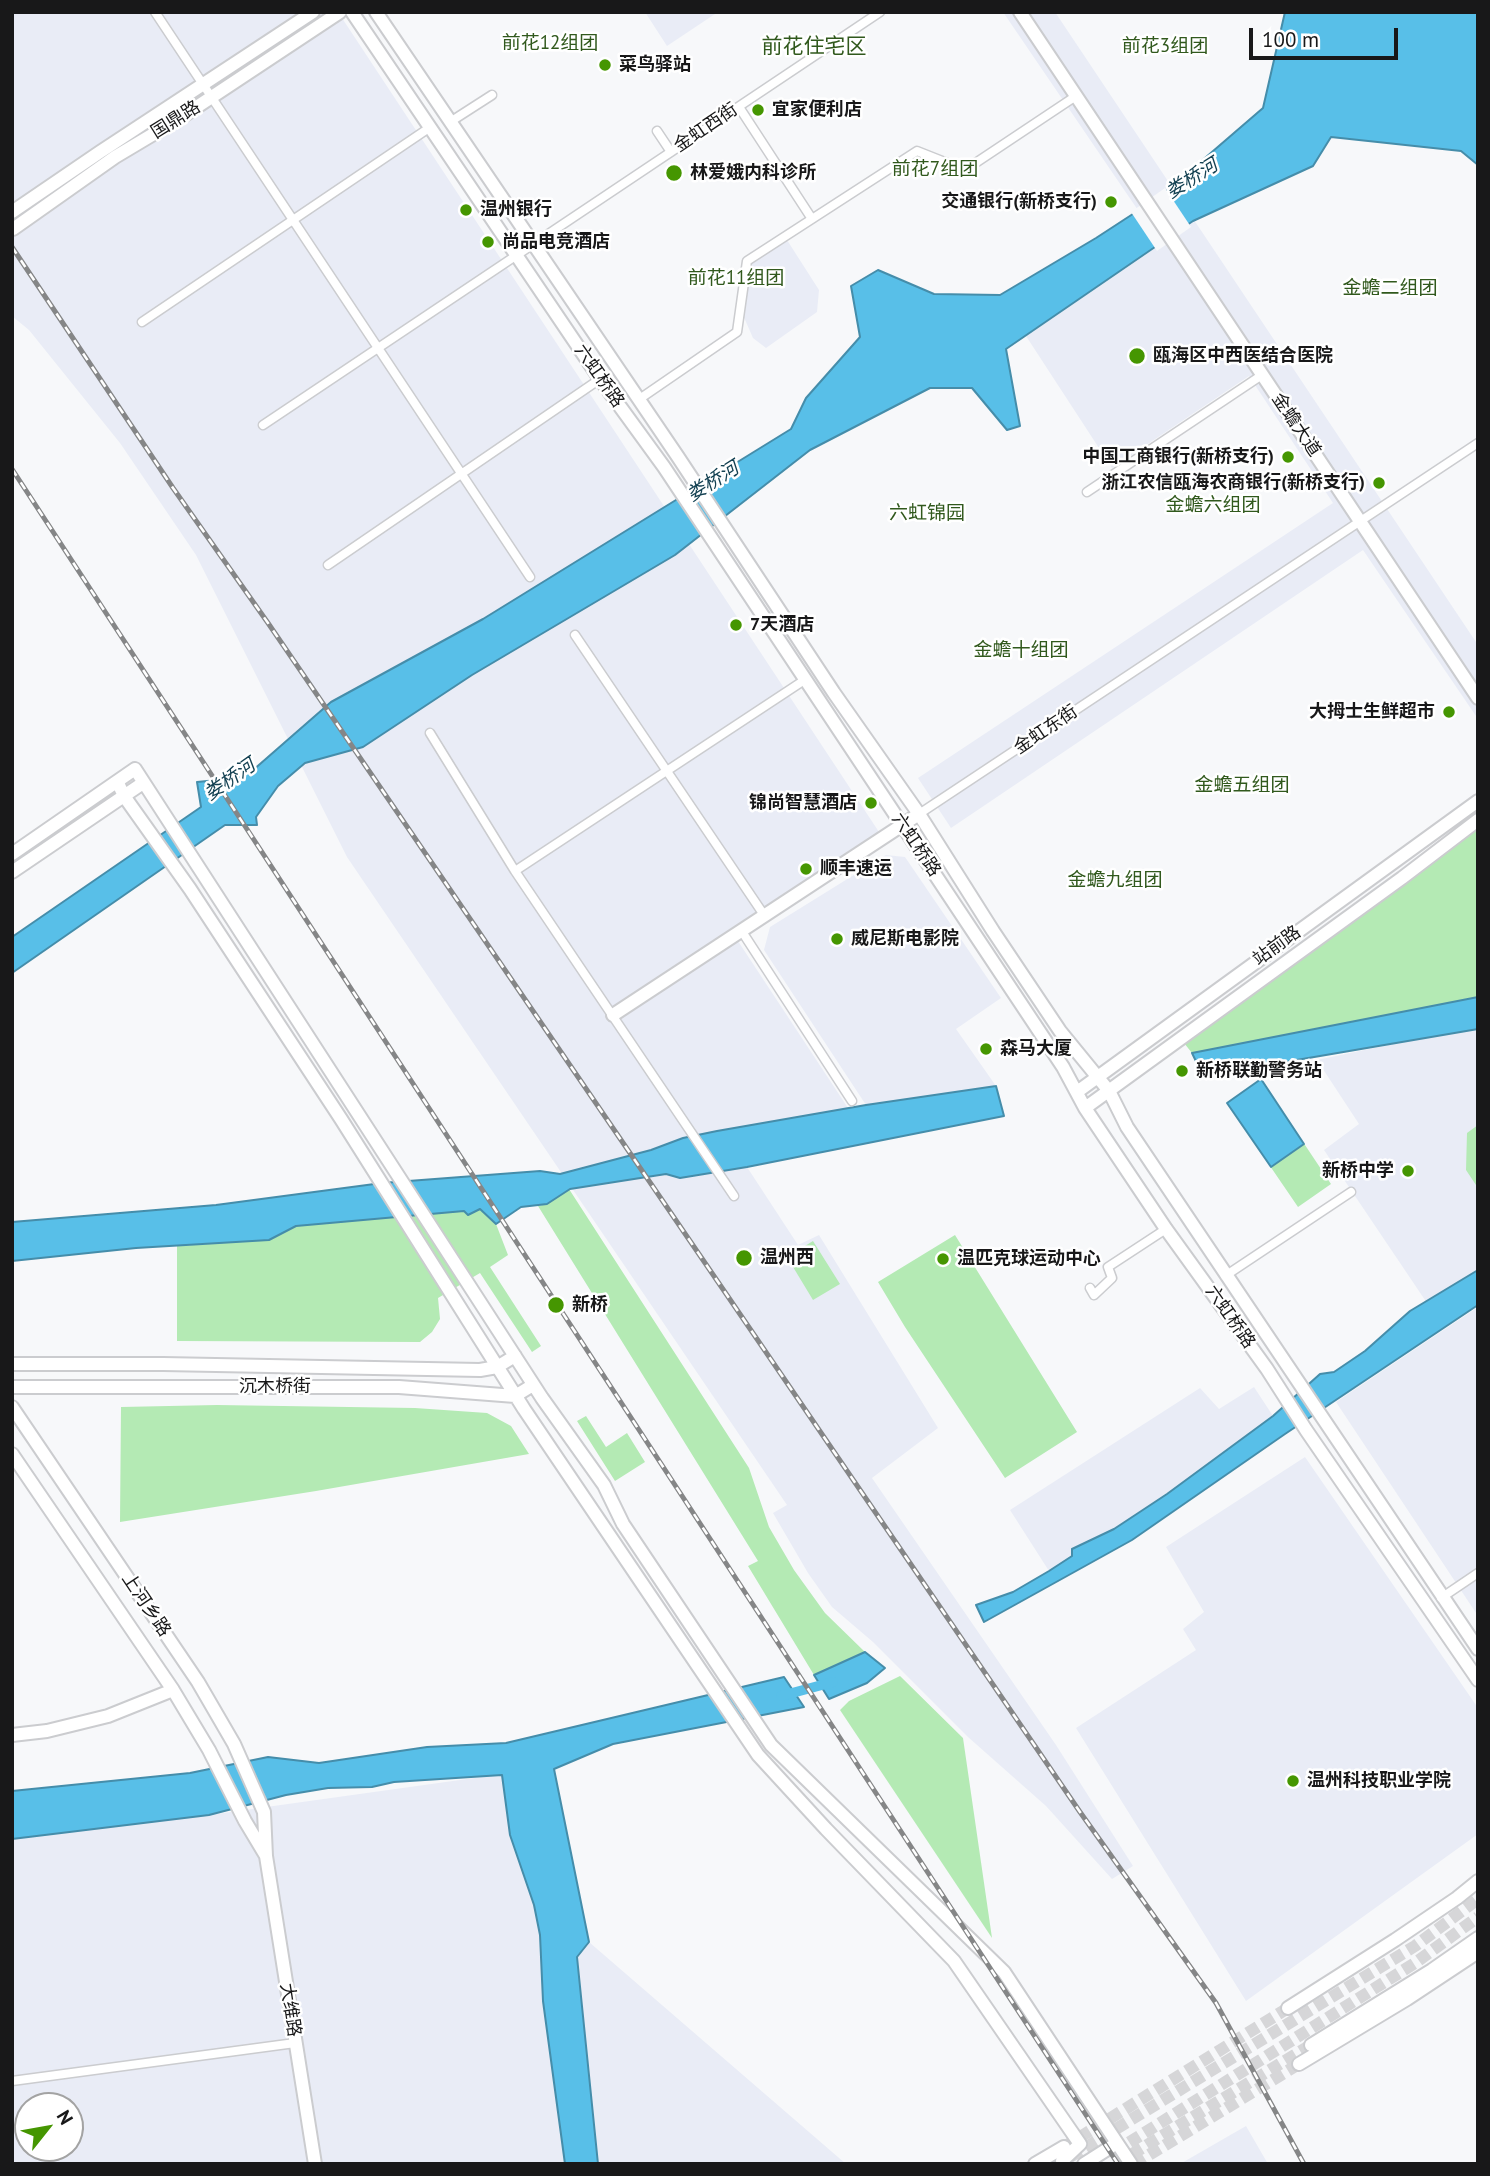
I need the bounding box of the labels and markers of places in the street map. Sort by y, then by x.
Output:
place label: 菜鸟驿站 [619,54,691,76]
marker: 菜鸟驿站 [597,57,613,73]
place label: 宜家便利店 [772,99,862,121]
marker: 宜家便利店 [750,102,766,118]
place label: 林爱娥内科诊所 [690,162,816,184]
marker: 林爱娥内科诊所 [664,163,684,183]
place label: 交通银行(新桥支行) [941,191,1097,213]
marker: 交通银行(新桥支行) [1103,194,1119,210]
place label: 温州银行 [480,199,552,221]
marker: 温州银行 [458,202,474,218]
place label: 尚品电竞酒店 [502,231,610,253]
marker: 尚品电竞酒店 [480,234,496,250]
place label: 瓯海区中西医结合医院 [1153,345,1333,367]
marker: 瓯海区中西医结合医院 [1127,346,1147,366]
place label: 中国工商银行(新桥支行) [1082,446,1274,468]
marker: 中国工商银行(新桥支行) [1280,449,1296,465]
place label: 浙江农信瓯海农商银行(新桥支行) [1101,472,1365,494]
marker: 浙江农信瓯海农商银行(新桥支行) [1371,475,1387,491]
place label: 7天酒店 [750,614,814,636]
marker: 7天酒店 [728,617,744,633]
place label: 大拇士生鲜超市 [1309,701,1435,723]
marker: 大拇士生鲜超市 [1441,704,1457,720]
place label: 锦尚智慧酒店 [749,792,857,814]
marker: 锦尚智慧酒店 [863,795,879,811]
place label: 顺丰速运 [820,858,892,880]
marker: 顺丰速运 [798,861,814,877]
place label: 威尼斯电影院 [851,928,959,950]
marker: 威尼斯电影院 [829,931,845,947]
place label: 森马大厦 [1000,1038,1072,1060]
marker: 森马大厦 [978,1041,994,1057]
place label: 新桥联勤警务站 [1196,1060,1322,1082]
marker: 新桥联勤警务站 [1174,1063,1190,1079]
place label: 新桥中学 [1322,1160,1394,1182]
marker: 新桥中学 [1400,1163,1416,1179]
place label: 温州西 [760,1247,814,1269]
marker: 温州西 [734,1248,754,1268]
place label: 温匹克球运动中心 [957,1248,1101,1270]
marker: 温匹克球运动中心 [935,1251,951,1267]
place label: 新桥 [572,1294,608,1316]
marker: 新桥 [546,1295,566,1315]
place label: 温州科技职业学院 [1307,1770,1451,1792]
marker: 温州科技职业学院 [1285,1773,1301,1789]

